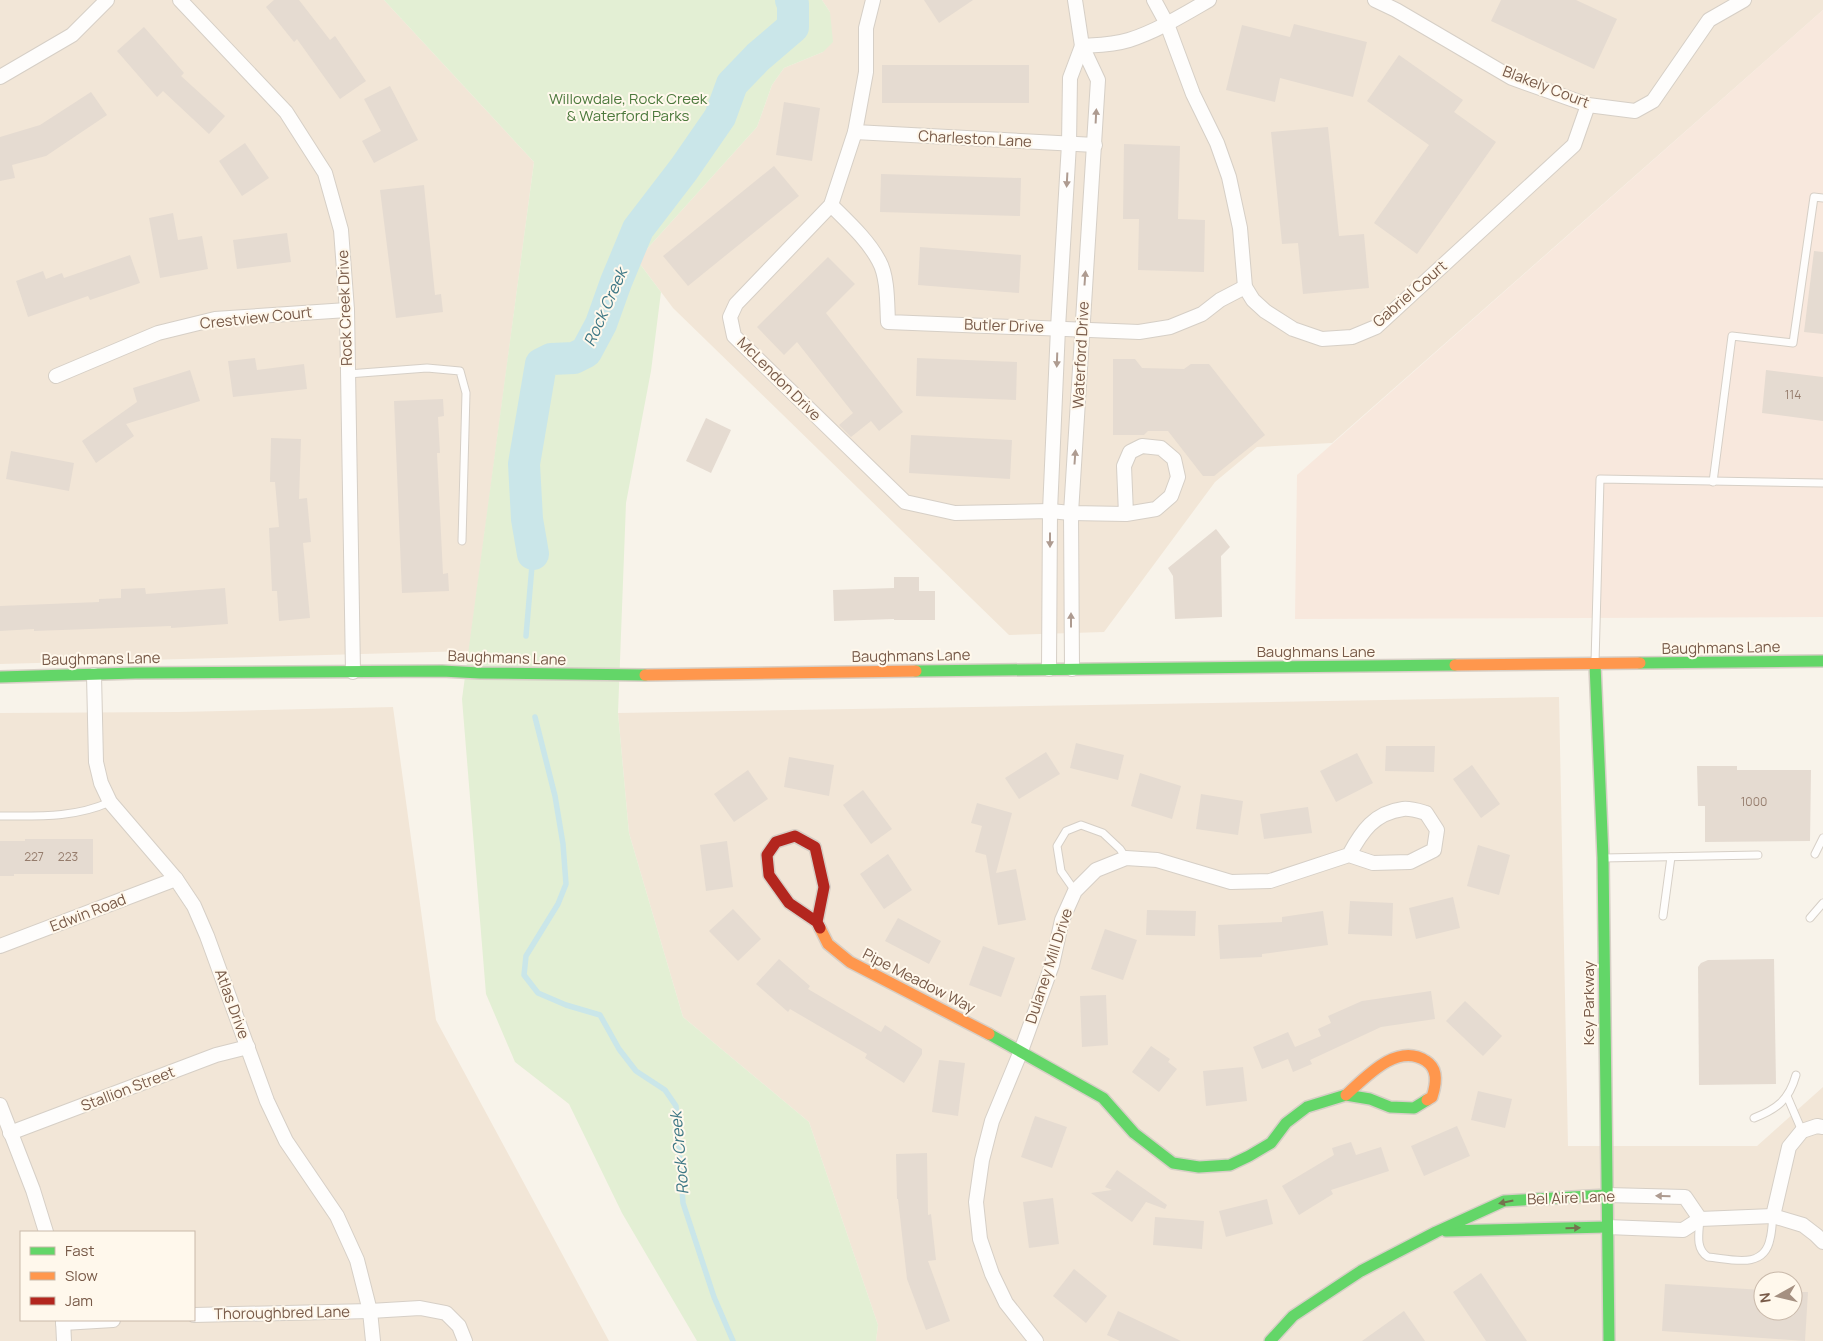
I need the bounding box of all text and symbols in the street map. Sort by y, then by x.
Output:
street label: Blakely Court [1500,60,1593,113]
park label: Willowdale, Rock Creek & Waterford Parks [549,88,708,126]
one-way arrow [1092,107,1100,123]
street label: Charleston Lane [918,125,1033,152]
one-way arrow [1062,172,1070,188]
street label: Rock Creek Drive [332,249,357,366]
street label: Gabriel Court [1368,256,1451,332]
water label: Rock Creek [578,263,633,350]
one-way arrow [1081,270,1089,286]
street label: Waterford Drive [1067,300,1094,409]
street label: Crestview Court [199,301,313,334]
street label: Butler Drive [964,314,1045,337]
street label: McLendon Drive [733,332,826,425]
one-way arrow [1053,352,1061,368]
house number: 114 [1785,386,1801,403]
one-way arrow [1071,449,1079,465]
one-way arrow [1046,532,1054,548]
one-way arrow [1067,612,1075,628]
street label: Baughmans Lane [1661,636,1781,659]
street label: Baughmans Lane [1257,641,1376,662]
street label: Baughmans Lane [851,644,971,667]
street label: Baughmans Lane [447,645,567,670]
street label: Baughmans Lane [41,647,161,670]
house number: 1000 [1741,793,1767,810]
house number: 227 [24,848,44,865]
house number: 223 [58,848,78,865]
street label: Edwin Road [47,888,129,937]
street label: Dulaney Mill Drive [1020,905,1077,1026]
street label: Pipe Meadow Way [859,943,979,1018]
street label: Key Parkway [1578,961,1599,1045]
street label: Atlas Drive [210,966,255,1042]
street label: Stallion Street [78,1061,178,1116]
water label: Rock Creek [664,1109,694,1195]
street label: Bel Aire Lane [1527,1185,1616,1210]
one-way arrow [1655,1192,1671,1200]
one-way arrow [1498,1198,1513,1206]
one-way arrow [1565,1224,1581,1232]
legend [20,1231,195,1321]
text: Fast [65,1240,94,1261]
text: Slow [65,1265,98,1286]
north arrow [1753,1271,1803,1321]
text: Jam [65,1290,93,1311]
text: N [1755,1292,1775,1304]
street label: Thoroughbred Lane [214,1301,350,1324]

